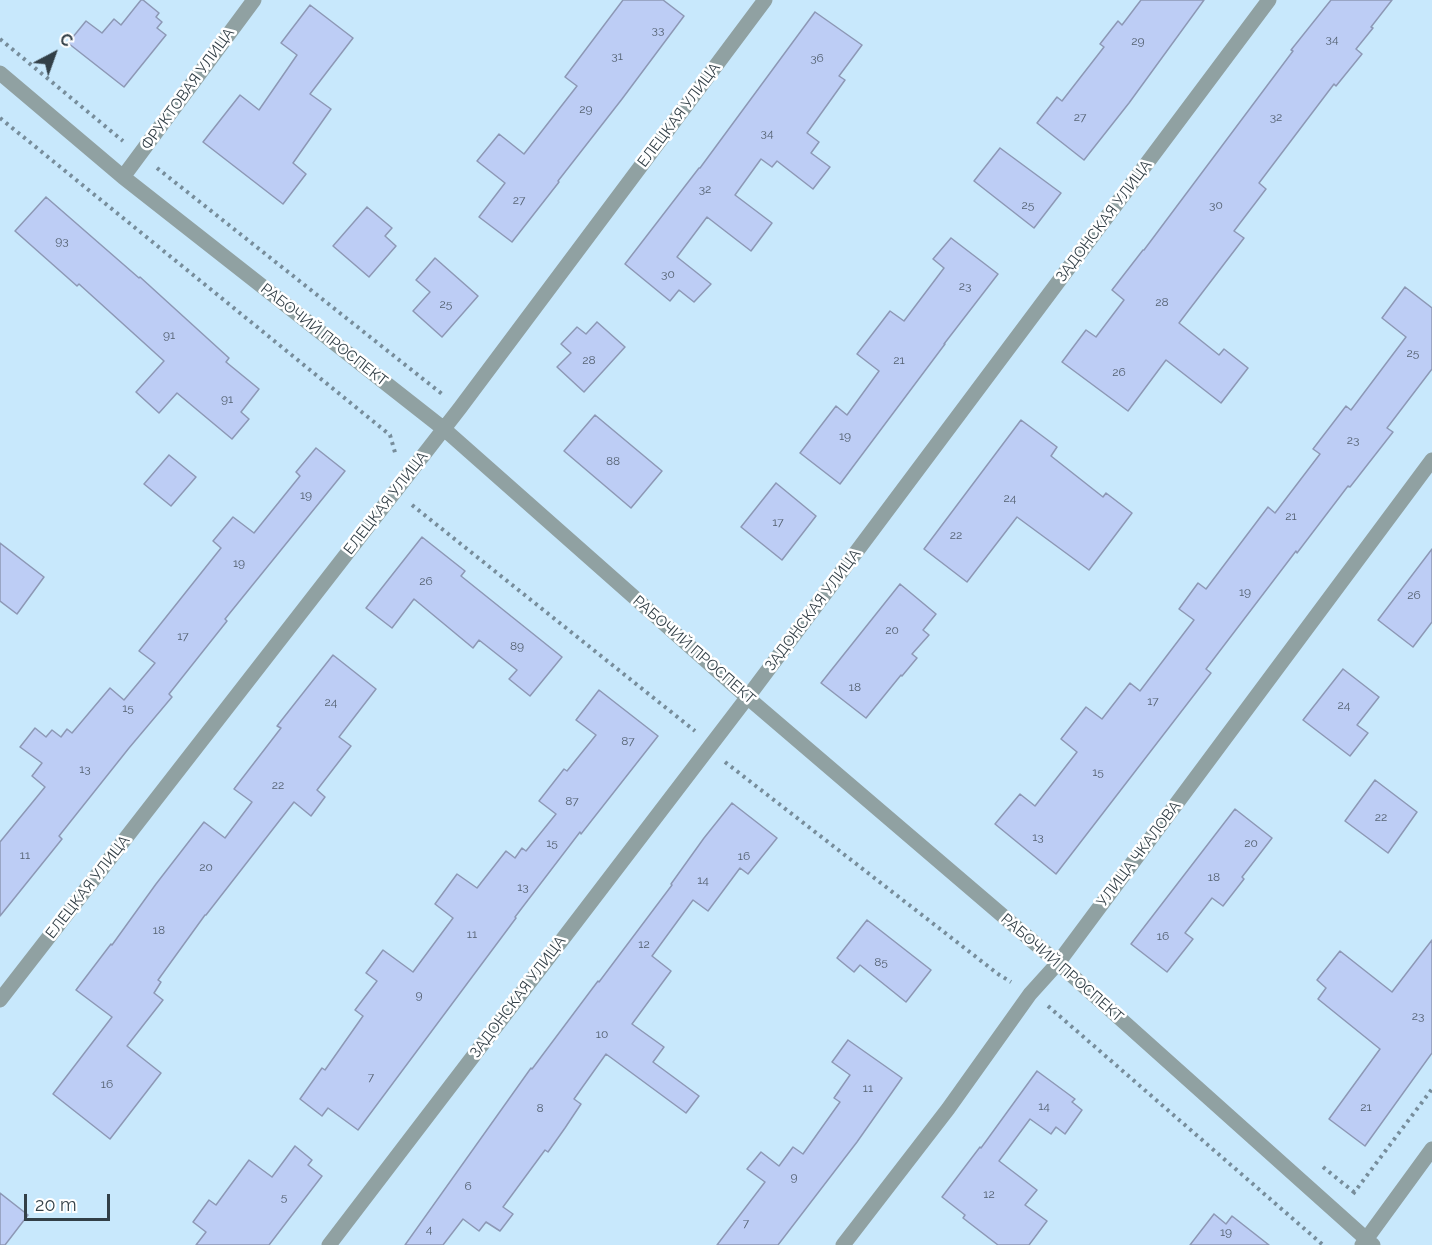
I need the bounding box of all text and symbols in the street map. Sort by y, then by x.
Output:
house number: 33 [652,23,664,37]
north arrow [24,24,84,84]
street label: ФРУКТОВАЯ УЛИЦА [138,25,238,153]
text: С [56,29,77,51]
house number: 34 [1326,32,1338,46]
house number: 29 [1131,34,1145,48]
house number: 31 [611,49,623,63]
house number: 36 [810,51,824,65]
street label: ЕЛЕЦКАЯ УЛИЦА [634,59,724,171]
house number: 29 [579,102,593,116]
house number: 27 [1074,110,1086,124]
house number: 32 [1270,110,1282,124]
house number: 34 [761,126,773,140]
street label: ЗАДОНСКАЯ УЛИЦА [1052,157,1156,285]
house number: 32 [699,182,711,196]
house number: 27 [513,193,525,207]
house number: 25 [1022,198,1034,212]
house number: 30 [1209,198,1223,212]
house number: 93 [55,234,69,248]
house number: 30 [661,267,675,281]
house number: 23 [959,279,971,293]
street label: РАБОЧИЙ ПРОСПЕКТ [257,280,391,390]
house number: 28 [1155,295,1169,309]
house number: 25 [440,297,452,311]
house number: 91 [163,328,175,342]
house number: 25 [1407,346,1419,360]
house number: 28 [582,353,596,367]
house number: 21 [893,353,905,367]
house number: 26 [1112,365,1126,379]
house number: 91 [221,392,233,406]
house number: 19 [839,429,851,443]
house number: 23 [1347,433,1359,447]
street label: ЕЛЕЦКАЯ УЛИЦА [340,448,432,558]
house number: 88 [606,454,620,468]
house number: 19 [300,488,312,502]
house number: 24 [1004,491,1016,505]
house number: 21 [1285,509,1297,523]
house number: 17 [772,515,784,529]
house number: 22 [950,528,962,542]
street label: ЗАДОНСКАЯ УЛИЦА [761,546,865,674]
house number: 19 [233,556,245,570]
house number: 26 [419,574,433,588]
house number: 19 [1239,585,1251,599]
house number: 26 [1407,588,1421,602]
street label: РАБОЧИЙ ПРОСПЕКТ [629,592,759,708]
house number: 20 [885,623,899,637]
house number: 17 [177,629,189,643]
house number: 89 [510,639,524,653]
house number: 18 [849,680,861,694]
house number: 17 [1147,694,1159,708]
house number: 24 [325,695,337,709]
house number: 24 [1338,698,1350,712]
house number: 15 [122,701,134,715]
house number: 87 [621,734,635,748]
house number: 13 [79,762,91,776]
house number: 15 [1092,765,1104,779]
house number: 22 [272,778,284,792]
house number: 87 [565,794,579,808]
street label: УЛИЦА ЧКАЛОВА [1093,798,1185,910]
house number: 22 [1375,810,1387,824]
house number: 13 [1032,830,1044,844]
street label: ЕЛЕЦКАЯ УЛИЦА [42,832,134,942]
house number: 15 [546,836,558,850]
house number: 20 [1244,836,1258,850]
house number: 11 [20,848,30,862]
house number: 16 [738,849,750,863]
house number: 20 [199,860,213,874]
house number: 18 [1208,870,1220,884]
house number: 14 [697,873,709,887]
house number: 13 [517,880,529,894]
street label: РАБОЧИЙ ПРОСПЕКТ [997,910,1127,1026]
house number: 18 [153,923,165,937]
house number: 11 [467,927,477,941]
house number: 16 [1157,929,1169,943]
street label: ЗАДОНСКАЯ УЛИЦА [466,933,570,1061]
house number: 12 [638,937,650,951]
house number: 85 [874,955,888,969]
house number: 9 [415,988,423,1002]
house number: 23 [1412,1009,1424,1023]
house number: 10 [596,1027,608,1041]
house number: 7 [368,1070,374,1084]
house number: 16 [101,1077,113,1091]
house number: 11 [863,1081,873,1095]
house number: 14 [1038,1099,1050,1113]
house number: 21 [1360,1100,1372,1114]
house number: 8 [536,1101,544,1115]
house number: 9 [790,1170,798,1184]
house number: 6 [464,1179,472,1193]
scale bar [27,1182,112,1220]
house number: 12 [983,1187,995,1201]
house number: 5 [281,1190,287,1204]
text: 20 m [35,1194,77,1215]
house number: 7 [743,1216,749,1230]
house number: 4 [426,1222,432,1236]
house number: 19 [1220,1225,1232,1239]

